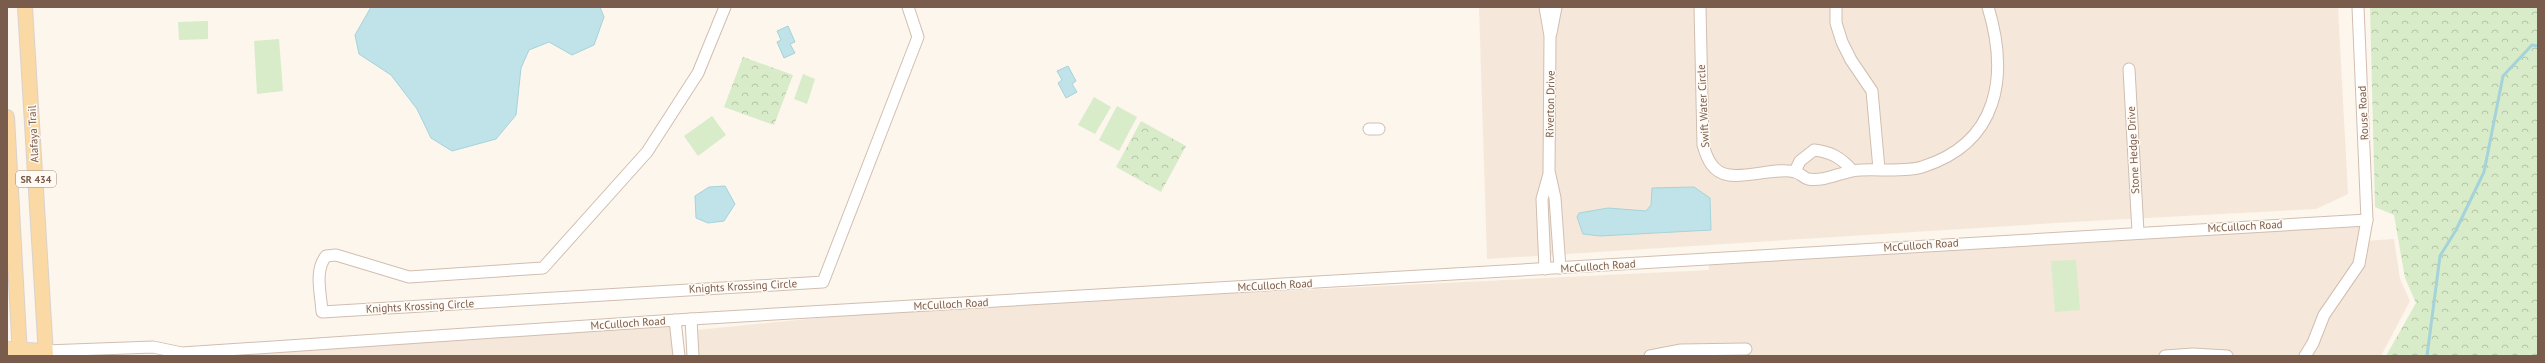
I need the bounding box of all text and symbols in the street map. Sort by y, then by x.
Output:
street label: Swift Water Circle [1694,64,1712,148]
street label: Riverton Drive [1542,70,1558,138]
street label: Rouse Road [2355,85,2371,140]
street label: Alafaya Trail [24,104,41,163]
street label: Stone Hedge Drive [2124,105,2142,194]
road number: SR 434 [16,171,56,187]
street label: McCulloch Road [2207,217,2283,235]
street label: McCulloch Road [1883,235,1959,255]
street label: McCulloch Road [1560,256,1636,276]
street label: Knights Krossing Circle [688,276,798,296]
street label: McCulloch Road [1237,276,1313,294]
street label: McCulloch Road [913,295,989,313]
street label: Knights Krossing Circle [365,296,475,316]
street label: McCulloch Road [590,313,666,333]

